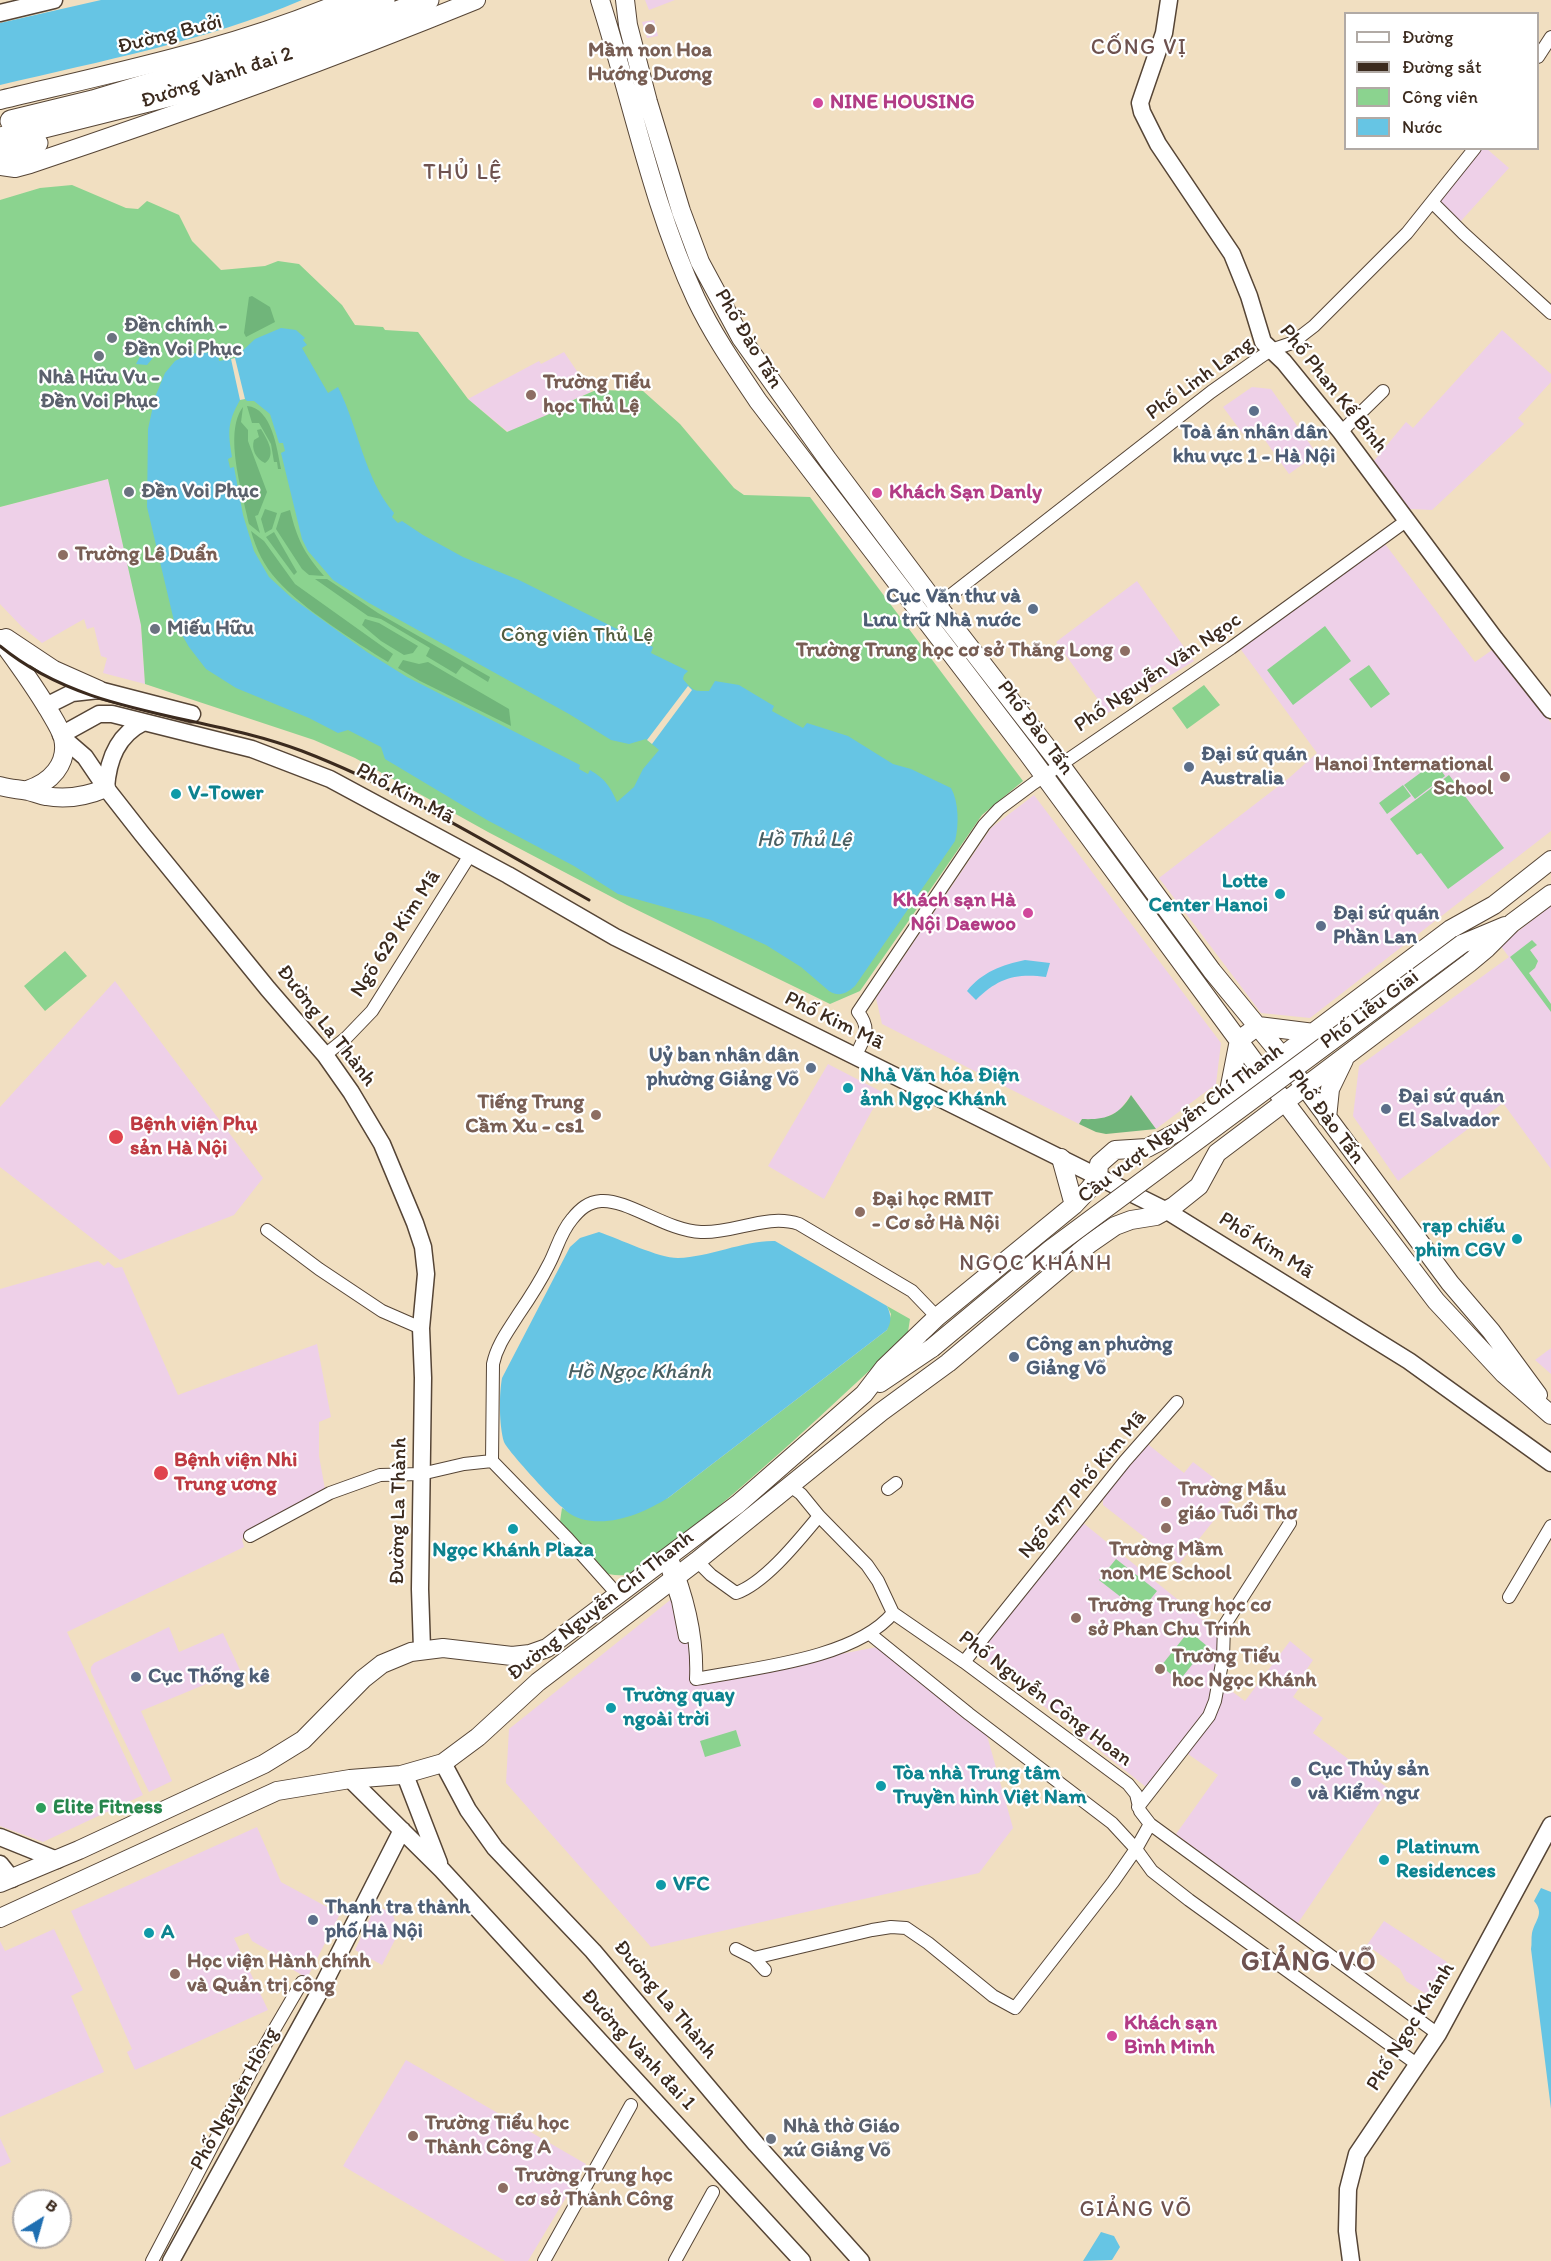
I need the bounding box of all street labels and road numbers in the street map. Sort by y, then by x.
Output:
street label: Đường Bưởi [115,10,225,60]
street label: Đường Vành đai 2 [138,42,296,114]
street label: Phố Đào Tấn [708,285,788,393]
street label: Phố Phan Kế Bính [1273,319,1393,459]
street label: Phố Linh Lang [1142,332,1258,426]
street label: Phố Nguyễn Văn Ngọc [1070,608,1246,738]
street label: Phố Đào Tấn [991,676,1079,780]
street label: Phố Kim Mã [352,758,458,830]
street label: Ngõ 629 Kim Mã [345,866,447,1002]
street label: Đường La Thành [271,960,381,1092]
street label: Phố Liễu Giai [1316,965,1424,1055]
street label: Phố Kim Mã [780,986,888,1056]
street label: Cầu vượt Nguyễn Chí Thanh [1073,1039,1289,1209]
street label: Phố Đào Tấn [1282,1065,1370,1169]
street label: Phố Kim Mã [1214,1207,1318,1285]
street label: Ngõ 477 Phố Kim Mã [1014,1406,1152,1564]
street label: Đường La Thành [385,1437,413,1585]
street label: Đường Nguyễn Chí Thanh [503,1526,699,1686]
street label: Phố Nguyễn Công Hoan [953,1626,1137,1772]
street label: Đường La Thành [608,1935,722,2065]
street label: Phố Ngọc Khánh [1361,1958,1461,2096]
street label: Đường Vành đai 1 [575,1984,701,2116]
street label: Phố Nguyên Hồng [185,2023,285,2175]

